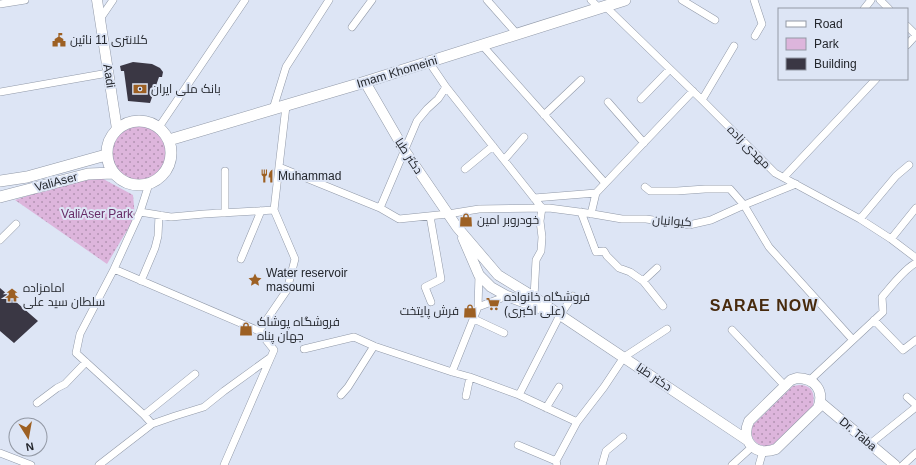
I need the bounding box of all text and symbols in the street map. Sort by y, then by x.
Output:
legend [778,8,908,80]
text: Road [814,17,843,31]
public building icon: کلانتری 11 نائین [51,32,67,48]
place label: کلانتری 11 نائین [70,33,148,47]
text: Park [814,37,840,51]
street label: Imam Khomeini [355,53,439,91]
text: Building [814,57,857,71]
street label: Aadi [100,63,118,89]
bank icon: بانک ملی ایران [132,81,148,97]
place label: بانک ملی ایران [151,82,221,96]
street label: مهدی زاده [724,122,774,172]
street label: دکتر طبا [392,136,426,177]
restaurant icon: Muhammad [259,168,275,184]
place label: Muhammad [278,169,341,183]
street label: ValiAser [33,170,79,194]
park label: ValiAser Park [61,207,134,221]
shop icon: خودروبر امین [458,212,474,228]
place label: خودروبر امین [477,213,539,227]
street label: کیوانیان [652,213,692,229]
place label: Water reservoir masoumi [266,266,348,294]
place icon: Water reservoir masoumi [247,272,263,288]
place label: امامزاده سلطان سید علی [23,281,105,309]
temple icon: امامزاده سلطان سید علی [4,287,20,303]
place label: فروشگاه خانواده (علی اکبری) [504,290,590,318]
supermarket icon: فروشگاه خانواده (علی اکبری) [485,296,501,312]
district label: SARAE NOW [710,297,818,314]
shop icon: فرش پایتخت [462,303,478,319]
place label: فرش پایتخت [400,304,459,320]
place label: فروشگاه پوشاک جهان پناه [257,315,340,345]
shop icon: فروشگاه پوشاک جهان پناه [238,321,254,337]
street label: دکتر طبا [634,360,675,394]
street label: Dr. Taba [836,414,880,454]
north arrow [8,417,48,457]
text: N [25,440,35,453]

